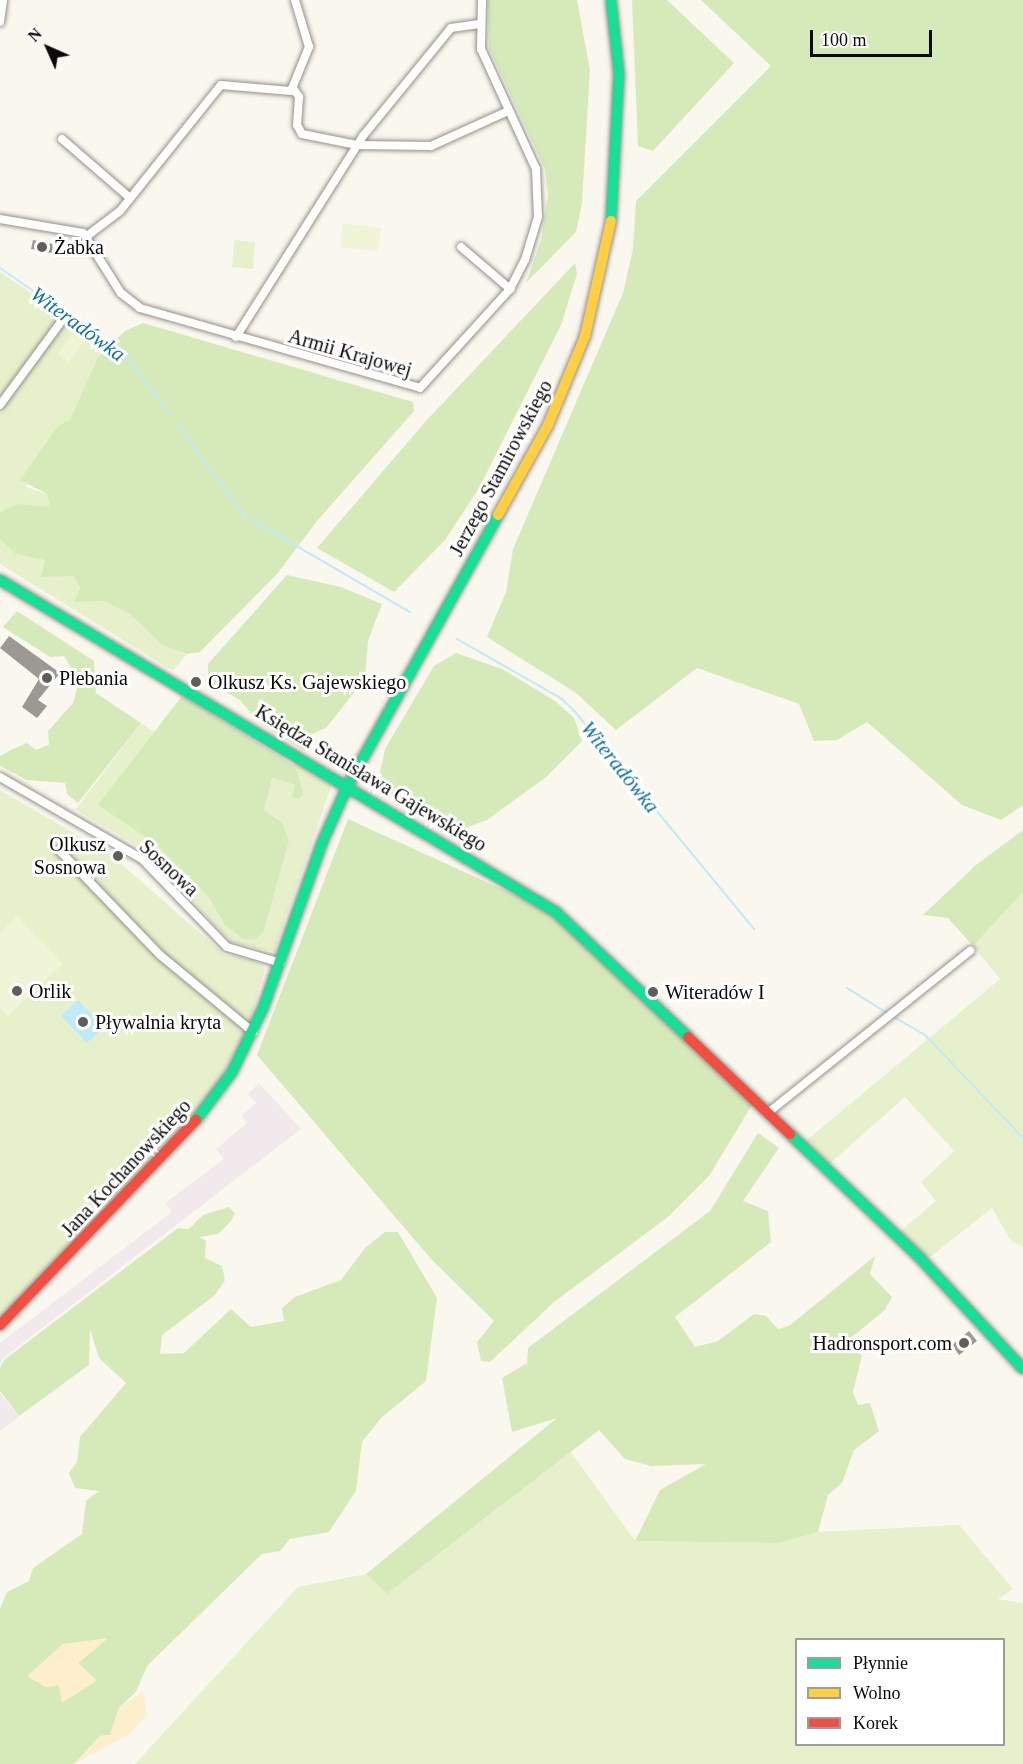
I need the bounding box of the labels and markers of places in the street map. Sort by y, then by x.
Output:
place label: Żabka [54,235,104,259]
marker: Żabka [35,240,49,254]
place label: Plebania [59,666,128,690]
place label: Olkusz Ks. Gajewskiego [208,670,406,694]
marker: Plebania [40,671,54,685]
marker: Olkusz Ks. Gajewskiego [189,675,203,689]
place label: Olkusz Sosnowa [34,832,106,879]
marker: Olkusz Sosnowa [111,849,125,863]
place label: Orlik [29,979,71,1003]
place label: Witeradów I [665,980,765,1004]
marker: Orlik [10,984,24,998]
marker: Witeradów I [646,985,660,999]
place label: Pływalnia kryta [95,1010,221,1034]
marker: Pływalnia kryta [76,1015,90,1029]
place label: Hadronsport.com [813,1331,952,1355]
marker: Hadronsport.com [957,1336,971,1350]

